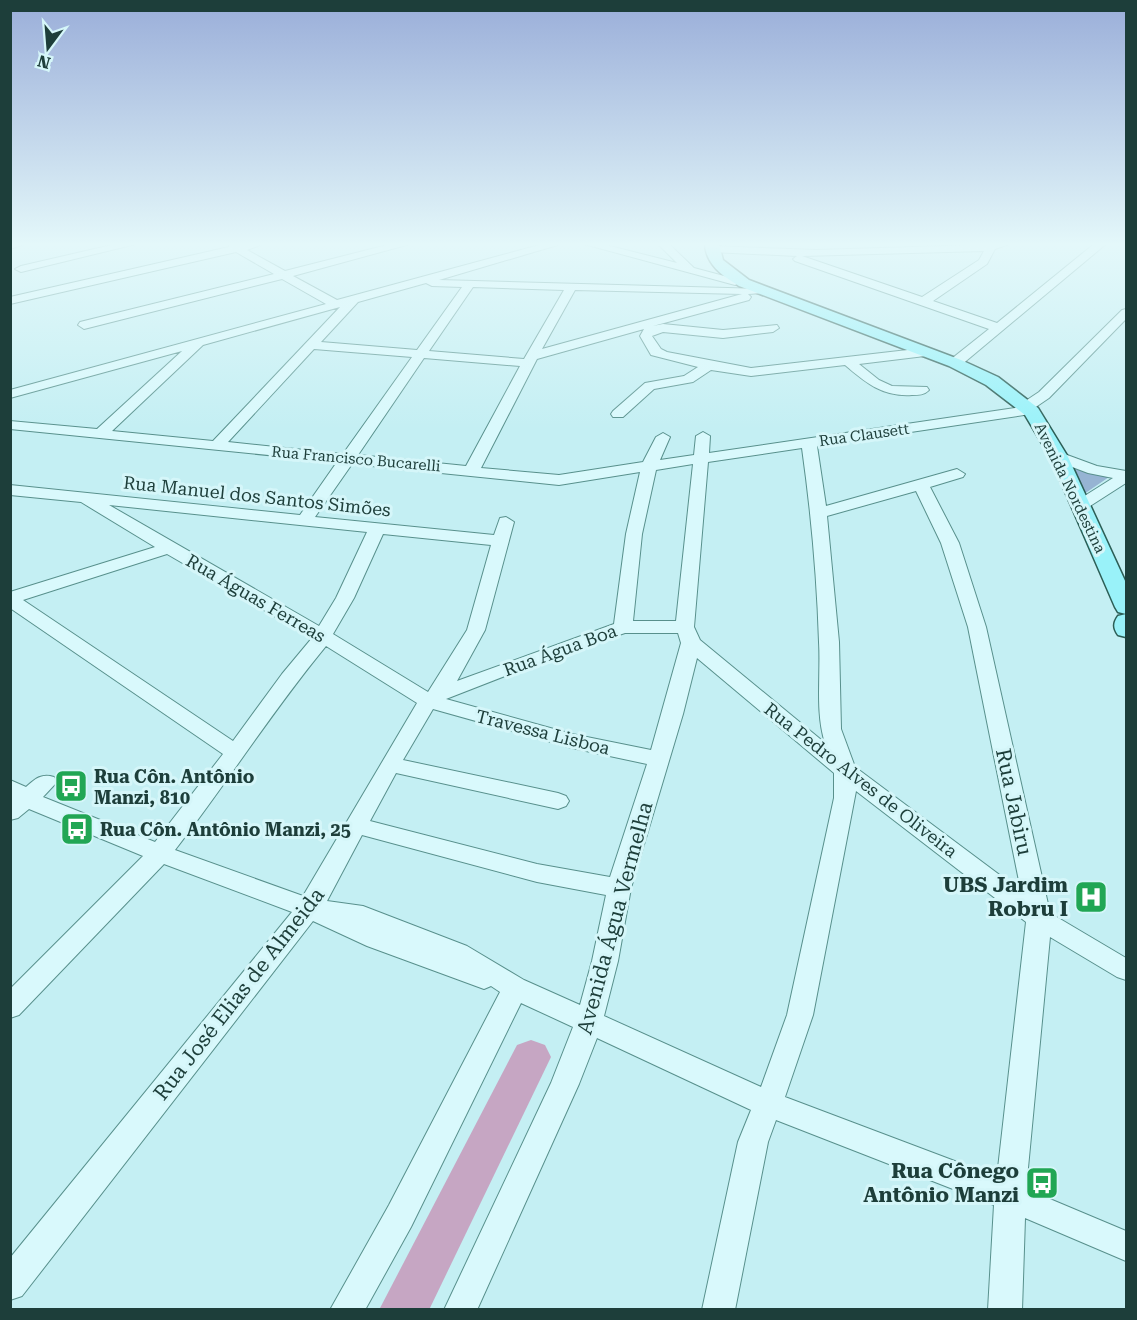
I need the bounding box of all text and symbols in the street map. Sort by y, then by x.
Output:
north arrow [18,18,78,78]
text: N [35,51,53,73]
street label: Rua Clausett [818,420,911,450]
street label: Avenida Nordestina [1031,420,1109,556]
street label: Rua Francisco Bucarelli [271,443,442,475]
street label: Rua Manuel dos Santos Simões [122,472,392,520]
street label: Rua Águas Ferreas [183,550,329,646]
street label: Rua Água Boa [501,620,620,680]
street label: Rua Pedro Alves de Oliveira [760,698,962,862]
street label: Travessa Lisboa [474,705,612,759]
street label: Rua Jabiru [991,746,1037,858]
place label: Rua Côn. Antônio Manzi, 810 [94,766,255,808]
bus stop icon: Rua Côn. Antônio Manzi, 810 [53,768,89,804]
street label: Avenida Água Vermelha [571,798,658,1037]
bus stop icon: Rua Côn. Antônio Manzi, 25 [59,811,95,847]
place label: Rua Côn. Antônio Manzi, 25 [100,819,351,840]
place label: UBS Jardim Robru I [943,873,1068,921]
hospital icon: UBS Jardim Robru I [1073,879,1109,915]
street label: Rua José Elias de Almeida [149,883,330,1105]
place label: Rua Cônego Antônio Manzi [863,1159,1019,1207]
bus stop icon: Rua Cônego Antônio Manzi [1024,1165,1060,1201]

